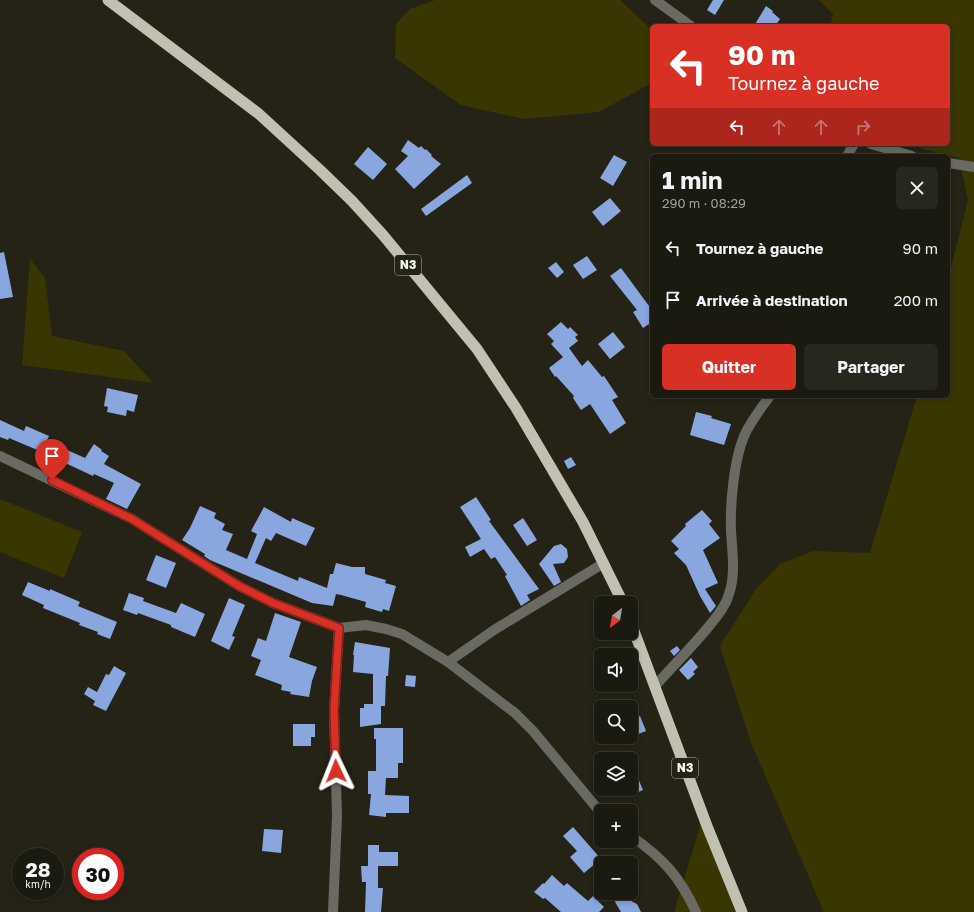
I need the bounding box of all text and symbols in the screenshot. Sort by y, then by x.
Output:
text: 90 m [728,38,795,71]
icon: left [662,40,714,92]
text: Tournez à gauche [728,72,880,94]
icon: left [726,116,748,138]
icon: ahead [768,116,790,138]
icon: ahead [810,116,832,138]
icon: right [852,116,874,138]
text: 1 min [662,165,722,194]
button: close [896,167,938,209]
text: 290 m · 08:29 [662,195,746,211]
icon: left [662,237,684,259]
text: Tournez à gauche [696,239,823,257]
text: 90 m [903,239,938,257]
road number: N3 [395,255,421,275]
icon: arrive [662,289,684,311]
text: Arrivée à destination [696,291,848,309]
text: 200 m [894,291,938,309]
button: Quitter [662,344,796,390]
button: Partager [804,344,938,390]
pin [35,439,69,480]
icon: arrive [41,445,63,467]
north arrow [594,596,638,640]
map controls [594,596,638,900]
button: sound [594,648,638,692]
button: search [594,700,638,744]
position arrow [315,750,357,792]
button: layers [594,752,638,796]
road number: N3 [672,758,698,778]
button: + [594,804,638,848]
speed limit sign: 30 [72,848,124,900]
button: − [594,856,638,900]
text: 28 [25,857,50,881]
text: km/h [25,878,51,890]

